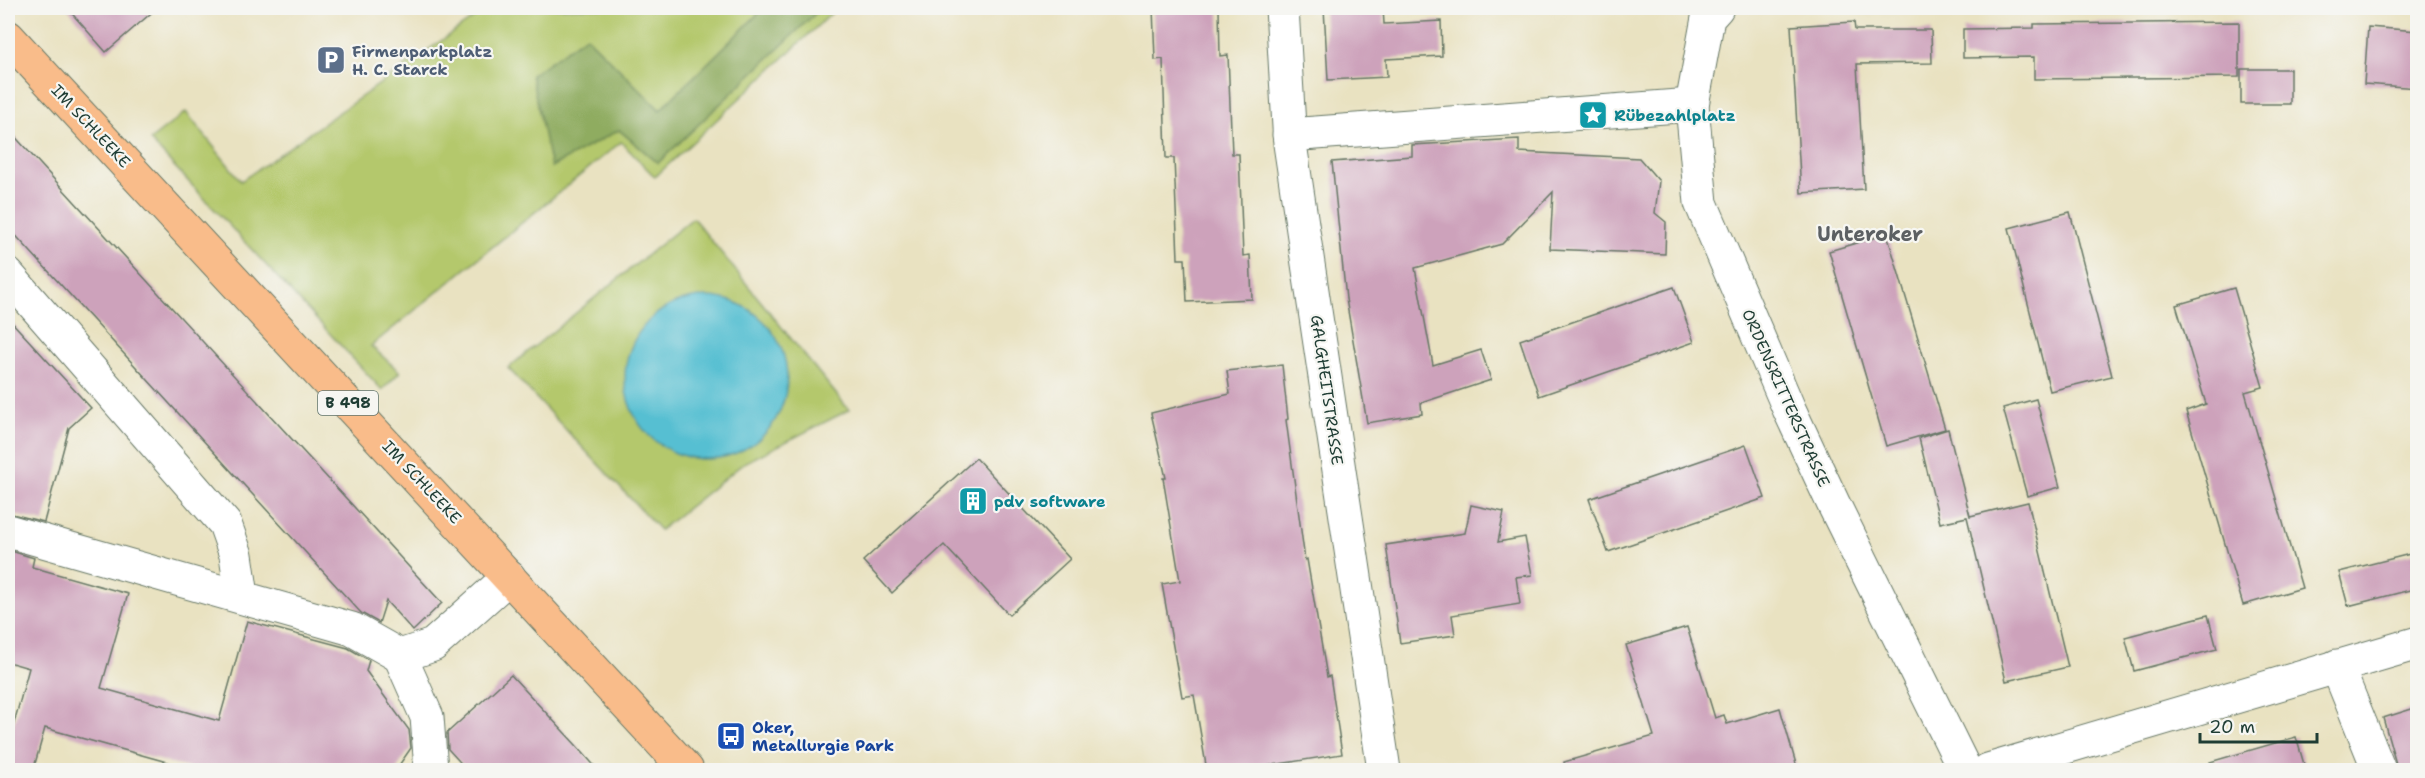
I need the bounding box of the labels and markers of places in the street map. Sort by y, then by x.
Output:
place label: Firmenparkplatz H. C. Starck [352,41,492,80]
parking icon: Firmenparkplatz H. C. Starck [315,44,347,76]
place icon: Rübezahlplatz [1577,99,1609,131]
place label: Rübezahlplatz [1614,105,1736,126]
building icon: pdv software [957,485,989,517]
place label: pdv software [994,491,1106,512]
place label: Oker, Metallurgie Park [752,717,894,756]
bus stop icon: Oker, Metallurgie Park [715,720,747,752]

